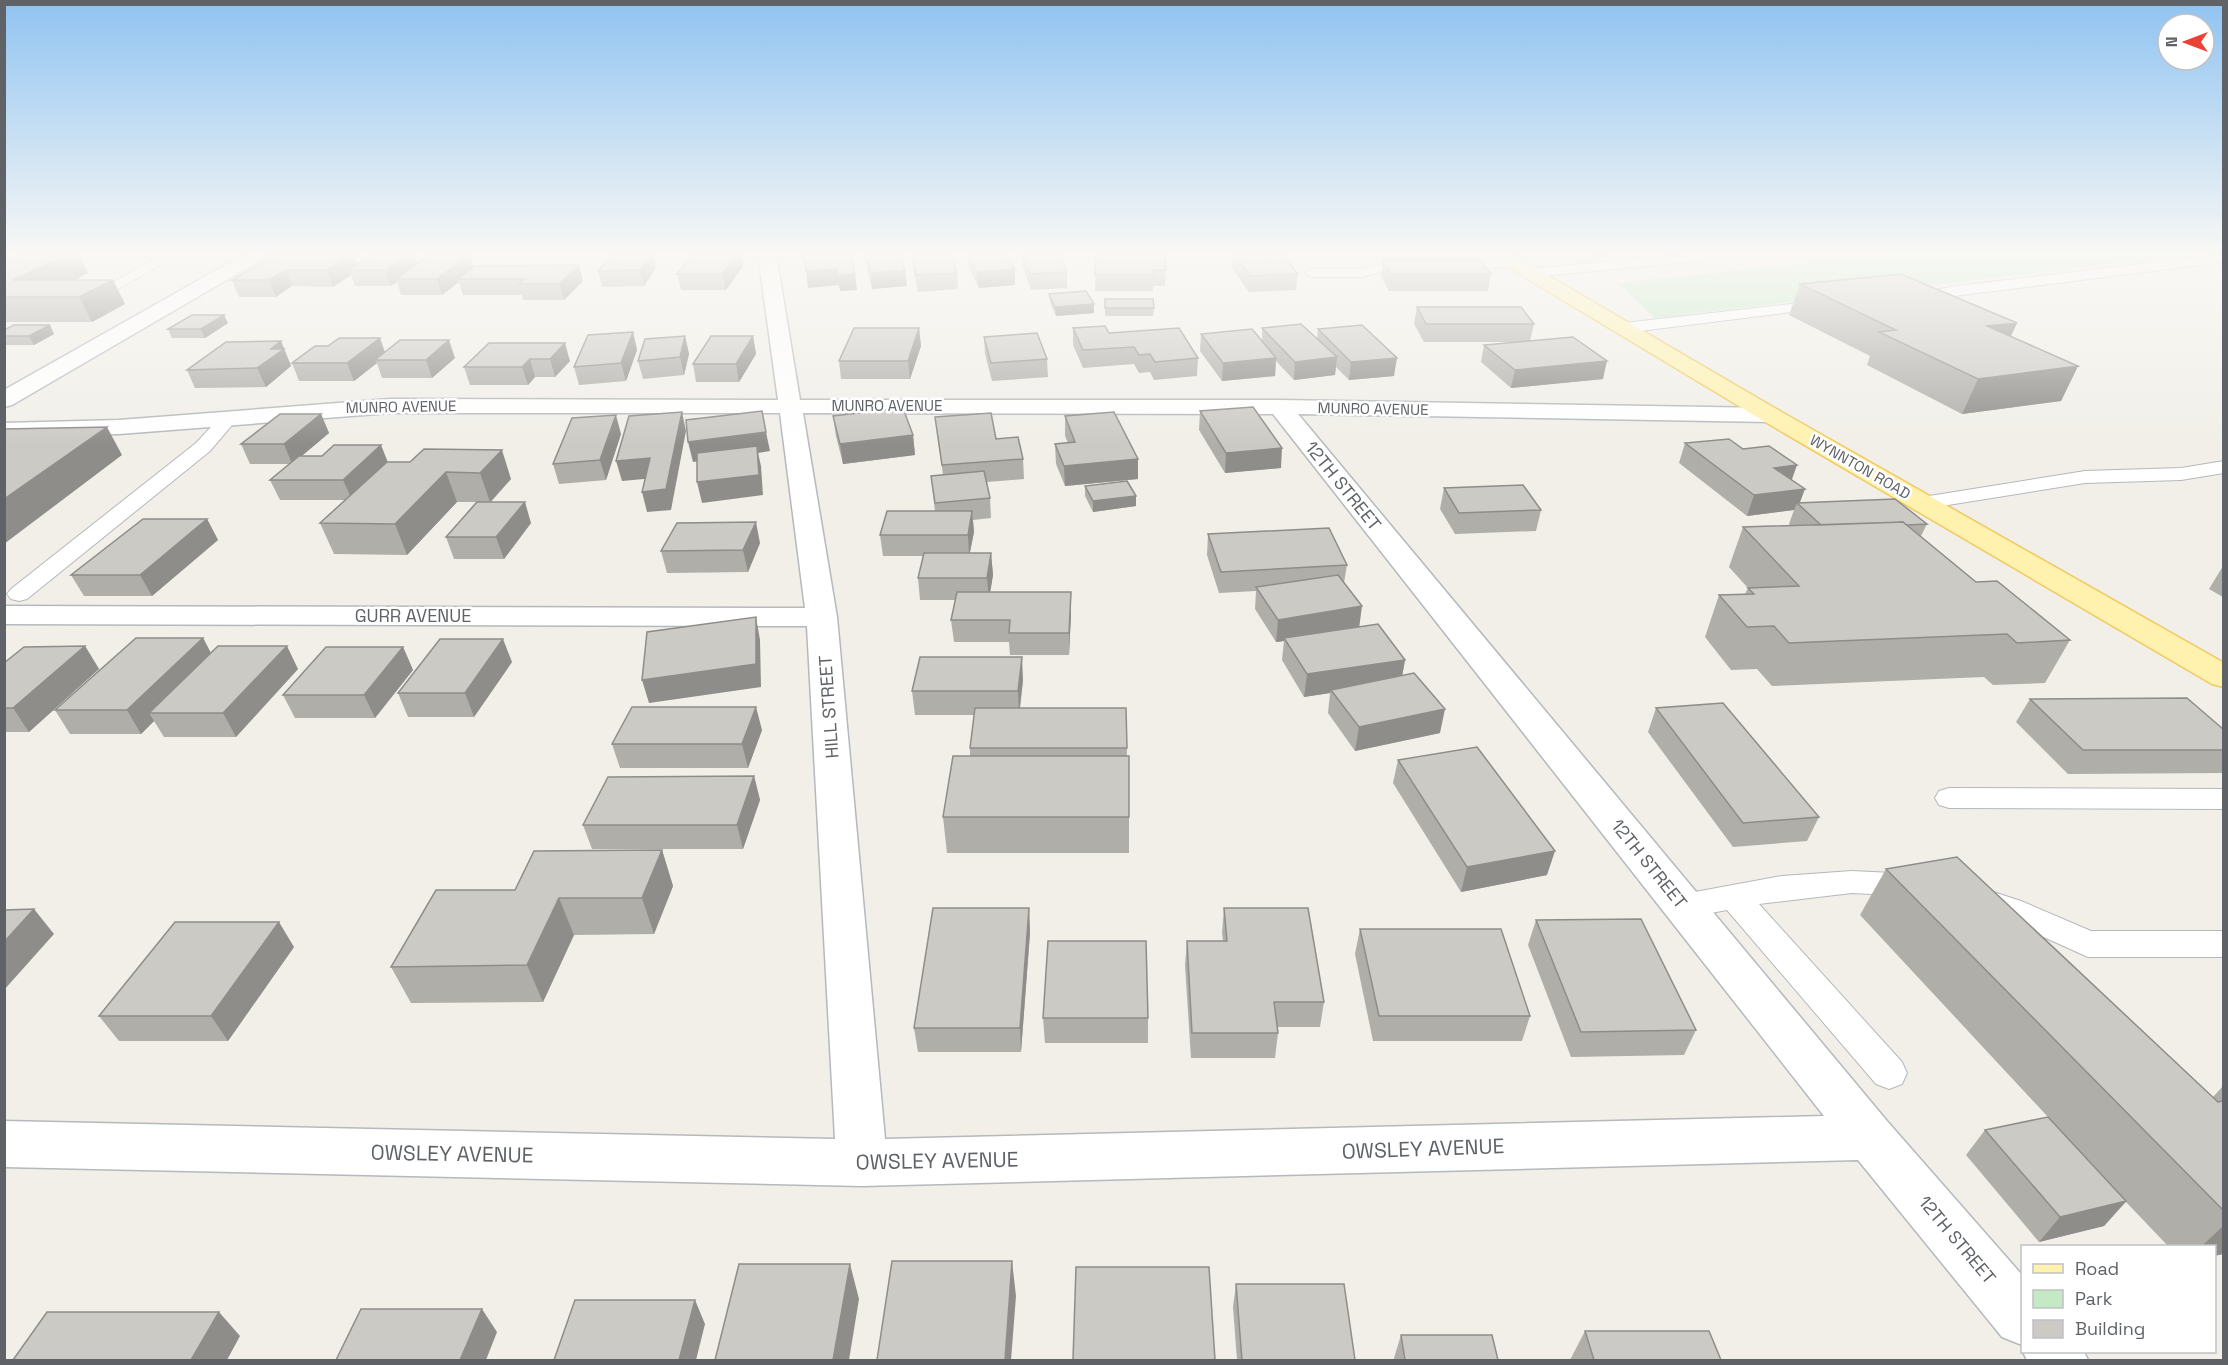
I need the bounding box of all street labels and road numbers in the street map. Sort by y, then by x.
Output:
street label: MUNRO AVENUE [345,396,457,417]
street label: MUNRO AVENUE [832,396,942,415]
street label: MUNRO AVENUE [1317,398,1429,419]
street label: WYNNTON ROAD [1807,430,1914,503]
street label: 12TH STREET [1300,436,1387,535]
street label: GURR AVENUE [355,604,471,627]
street label: HILL STREET [813,654,844,759]
street label: 12TH STREET [1606,814,1693,913]
street label: OWSLEY AVENUE [1341,1132,1505,1165]
street label: OWSLEY AVENUE [370,1139,534,1168]
street label: OWSLEY AVENUE [855,1146,1019,1175]
street label: 12TH STREET [1914,1191,2001,1289]

